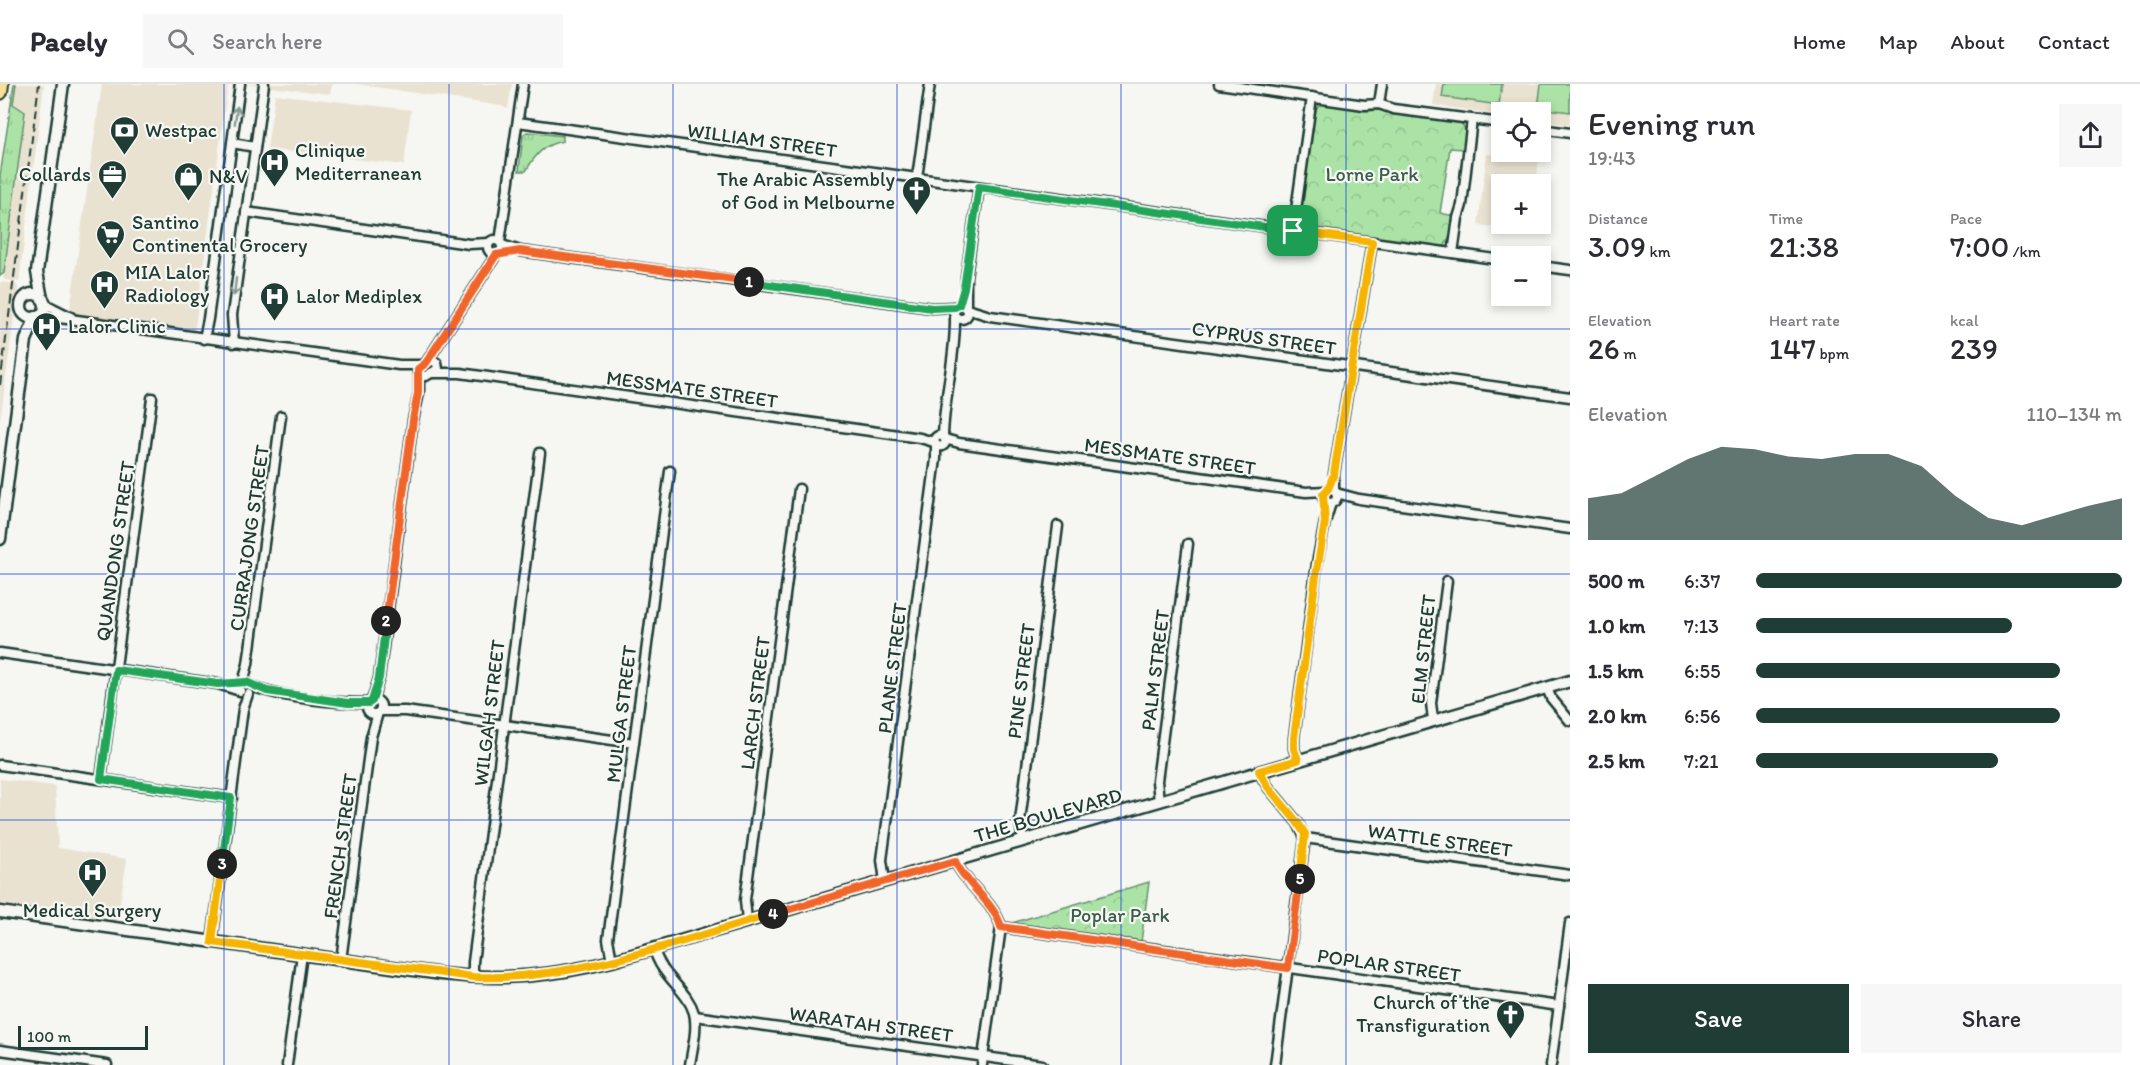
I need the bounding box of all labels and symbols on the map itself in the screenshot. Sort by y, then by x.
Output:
one-way arrow [230,105,241,125]
bank icon: Westpac [108,114,140,156]
place label: Westpac [145,118,217,142]
street label: WILLIAM STREET [686,118,838,162]
place label: Clinique Mediterranean [295,138,422,185]
hospital icon: Clinique Mediterranean [258,146,290,188]
office icon: Collards [96,158,128,200]
shop icon: N&V [172,160,204,202]
place label: Collards [19,162,91,186]
park label: Lorne Park [1325,162,1419,186]
place label: N&V [209,164,247,188]
place label: The Arabic Assembly of God in Melbourne [717,167,896,214]
church icon: The Arabic Assembly of God in Melbourne [900,174,932,216]
pin [1267,205,1318,256]
place label: Santino Continental Grocery [132,210,308,257]
supermarket icon: Santino Continental Grocery [95,218,127,260]
place label: MIA Lalor Radiology [125,260,210,307]
pin: 1 [734,267,764,297]
hospital icon: MIA Lalor Radiology [88,268,120,310]
one-way arrow [229,277,240,297]
hospital icon: Lalor Mediplex [259,280,291,322]
place label: Lalor Mediplex [296,284,422,308]
hospital icon: Lalor Clinic [31,310,63,352]
place label: Lalor Clinic [68,314,166,338]
street label: CYPRUS STREET [1190,316,1338,360]
street label: MESSMATE STREET [605,365,779,413]
street label: MESSMATE STREET [1083,432,1257,480]
street label: CURRAJONG STREET [224,443,274,633]
street label: QUANDONG STREET [90,459,140,643]
street label: ELM STREET [1405,593,1441,705]
street label: PLANE STREET [872,601,912,735]
pin: 2 [371,606,401,636]
street label: PALM STREET [1136,608,1174,732]
street label: PINE STREET [1002,622,1040,740]
street label: LARCH STREET [735,635,775,771]
street label: WILGAH STREET [468,638,510,788]
street label: MULGA STREET [601,644,641,784]
street label: FRENCH STREET [318,772,362,920]
street label: THE BOULEVARD [971,782,1125,848]
street label: WATTLE STREET [1366,818,1514,862]
pin: 3 [207,849,237,879]
hospital icon: Medical Surgery [76,856,108,898]
pin: 5 [1285,864,1315,894]
place label: Medical Surgery [23,898,162,922]
pin: 4 [758,899,788,929]
park label: Poplar Park [1070,903,1170,927]
street label: POPLAR STREET [1316,943,1462,987]
place label: Church of the Transfiguration [1356,990,1490,1037]
church icon: Church of the Transfiguration [1495,998,1527,1040]
street label: WARATAH STREET [788,1001,954,1047]
scale bar [18,1023,148,1050]

